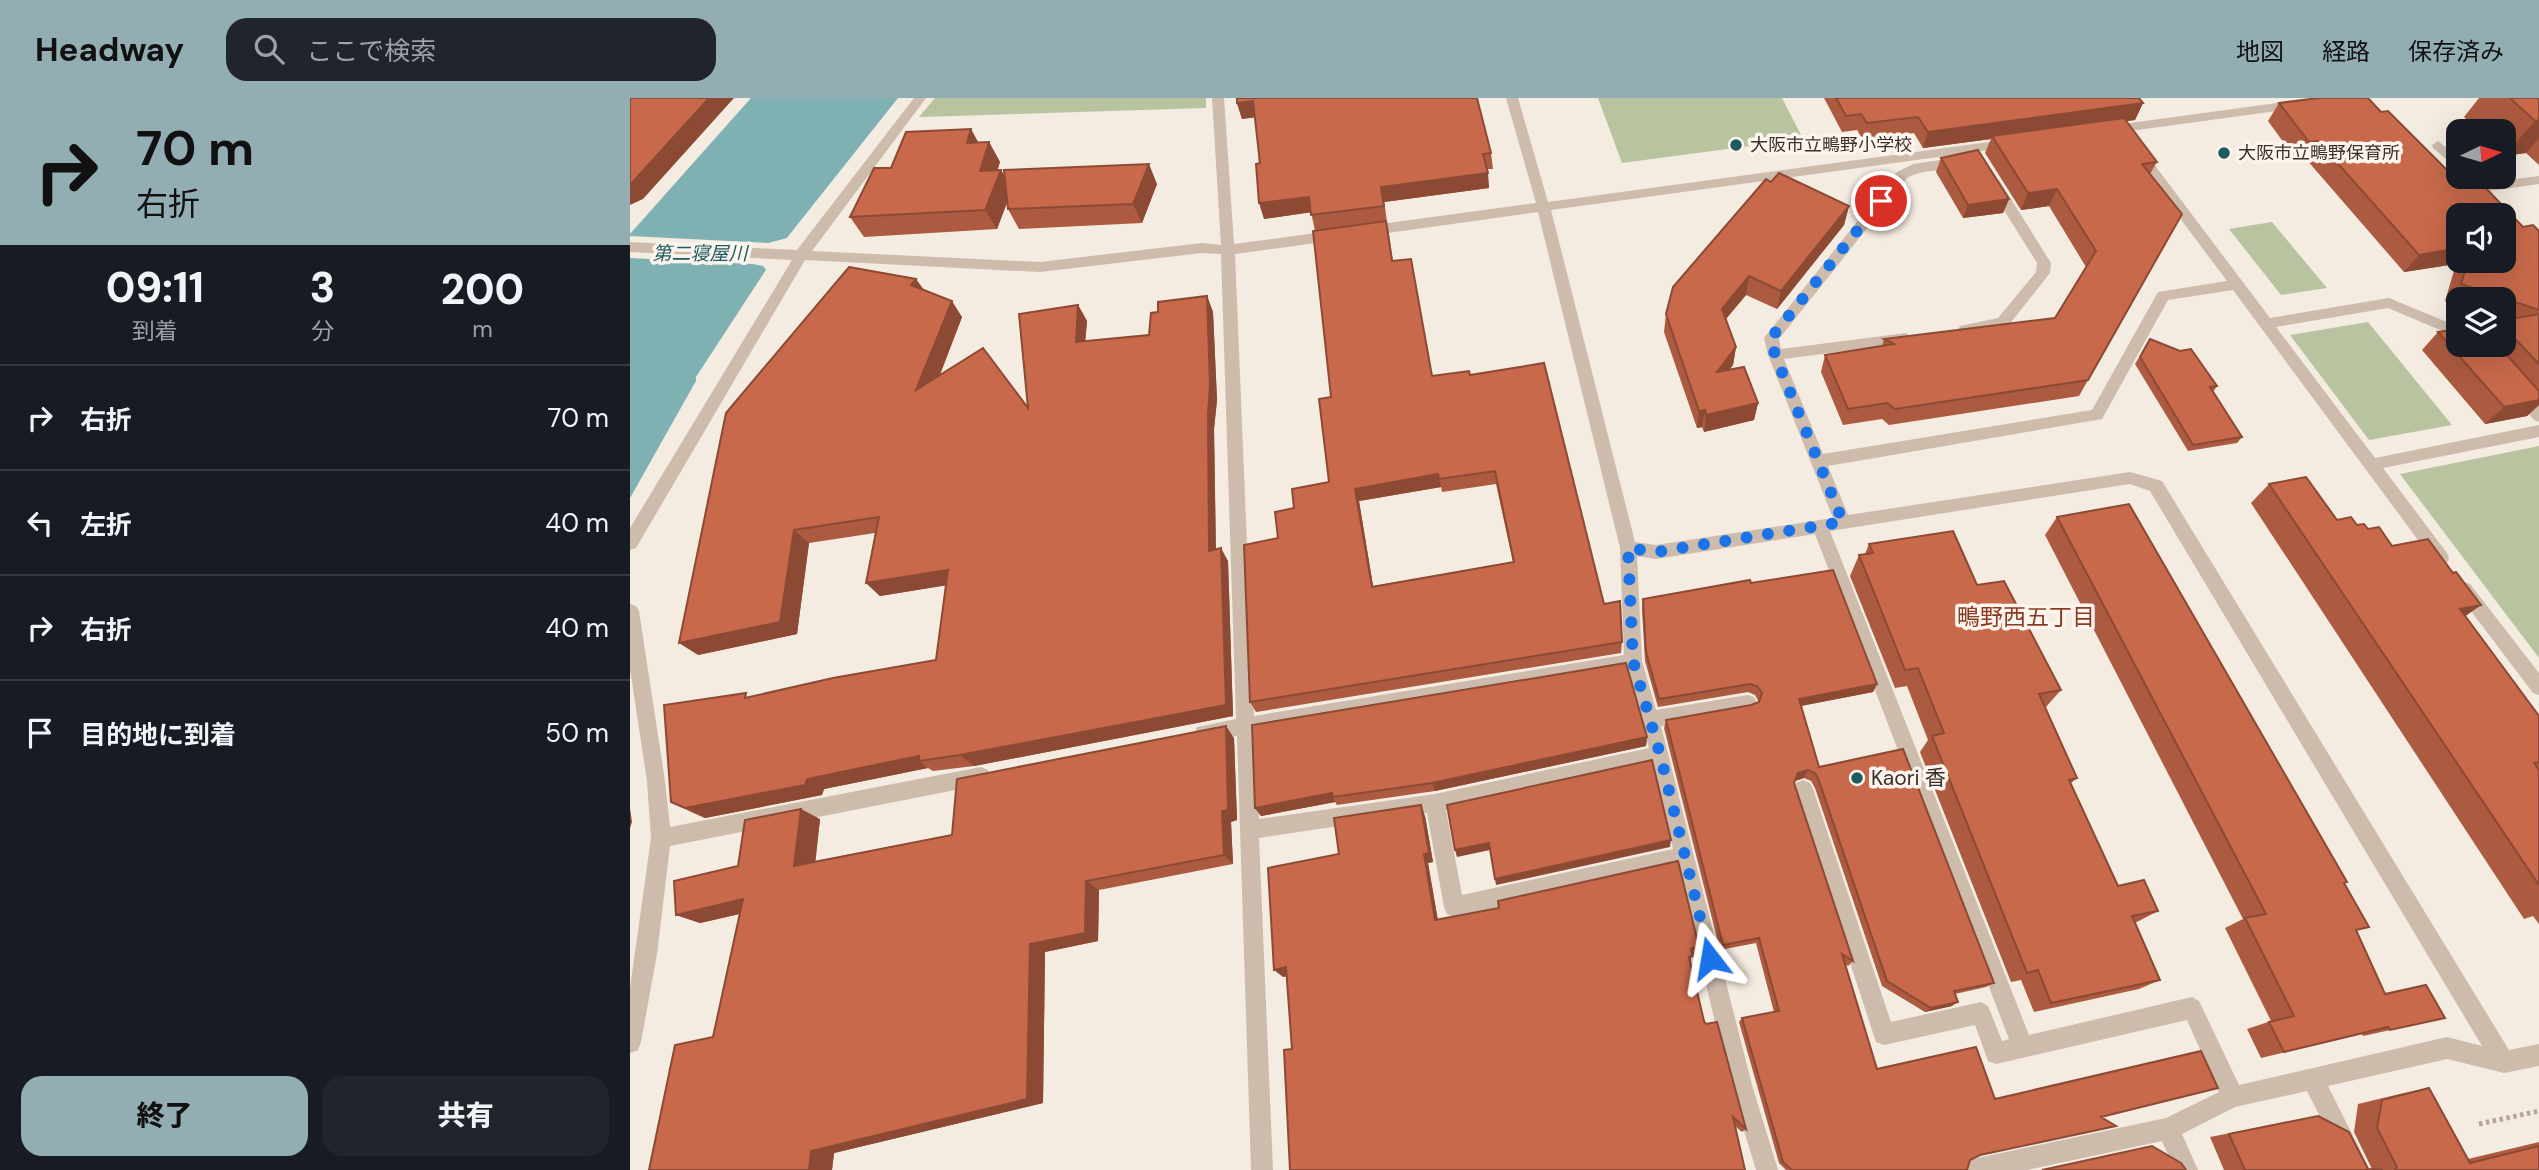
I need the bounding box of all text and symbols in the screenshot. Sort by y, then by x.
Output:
search box [226,18,716,81]
text: Headway [35,28,184,71]
icon: search [250,30,288,68]
text: ここで検索 [306,34,436,68]
text: 地図 [2236,36,2284,67]
text: 経路 [2322,36,2370,67]
text: 保存済み [2408,36,2504,67]
text: 70 m [136,116,254,180]
north arrow [2446,119,2516,189]
map controls [2446,119,2516,357]
icon: right [21,126,112,217]
place label: 大阪市立鴫野小学校 [1750,133,1912,157]
marker: 大阪市立鴫野小学校 [1728,137,1744,153]
place label: 大阪市立鴫野保育所 [2238,141,2400,165]
marker: 大阪市立鴫野保育所 [2216,145,2232,161]
pin [1851,171,1911,231]
icon: arrive [1862,182,1900,220]
text: 右折 [136,183,200,225]
button: sound [2446,203,2516,273]
water label: 第二寝屋川 [652,241,749,266]
text: 09:11 [106,260,204,315]
text: 3 [310,260,335,315]
text: 200 [441,262,524,317]
button: layers [2446,287,2516,357]
text: m [472,314,493,344]
text: 到着 [132,316,178,346]
text: 分 [311,316,334,346]
icon: right [21,399,59,437]
text: 70 m [548,401,609,435]
text: 右折 [80,403,132,437]
icon: left [21,504,59,542]
text: 40 m [545,506,609,540]
text: 左折 [80,508,132,542]
district label: 鴫野西五丁目 [1957,602,2095,632]
icon: right [21,609,59,647]
text: 40 m [545,611,609,645]
text: 右折 [80,613,132,647]
icon: arrive [21,714,59,752]
text: 50 m [545,716,609,750]
text: 目的地に到着 [80,718,236,752]
place label: Kaori 香 [1871,764,1946,792]
marker: Kaori 香 [1849,770,1865,786]
position arrow [1673,921,1747,995]
button: 終了 [21,1076,308,1156]
button: 共有 [322,1076,609,1156]

